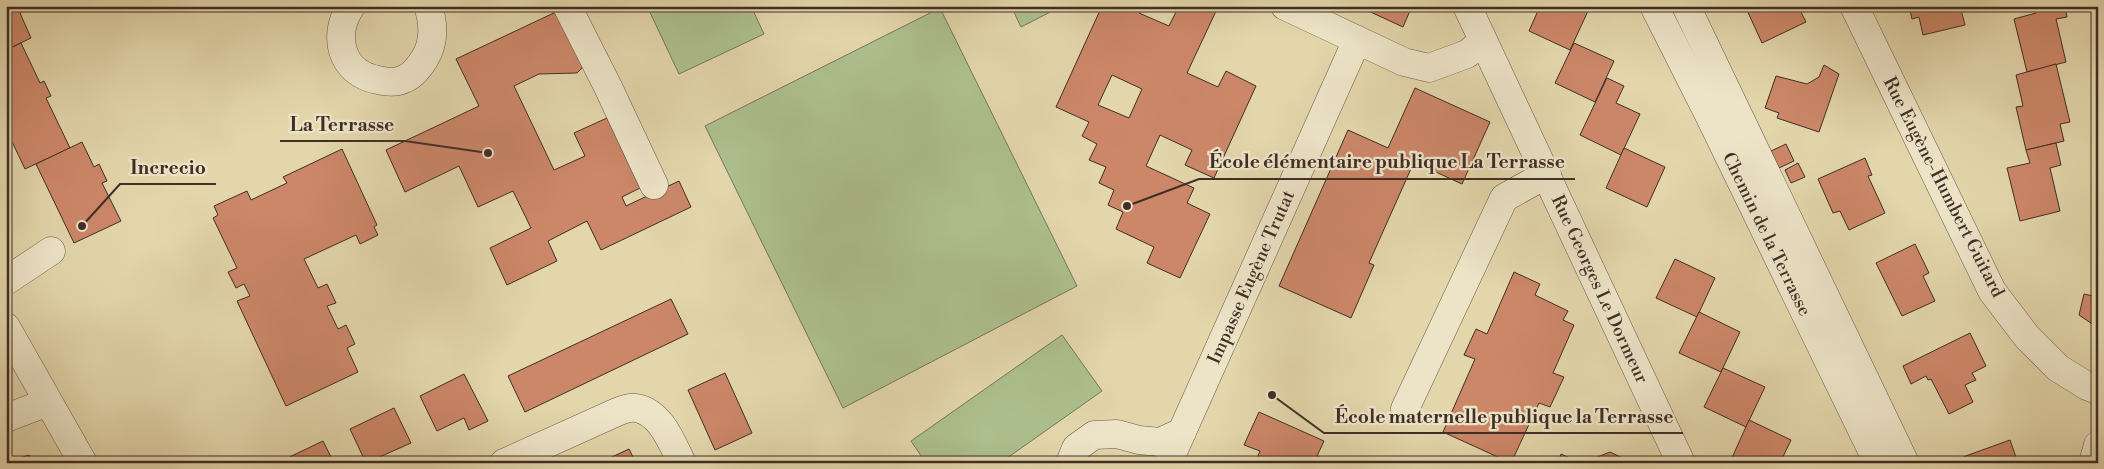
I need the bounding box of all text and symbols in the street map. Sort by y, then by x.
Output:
street label: Rue Eugène-Humbert Guitard [1878,73,2010,302]
callout: La Terrasse [280,107,405,141]
text: La Terrasse [290,113,394,137]
callout: École élémentaire publique La Terrasse [1199,145,1575,179]
text: École élémentaire publique La Terrasse [1209,149,1565,174]
street label: Chemin de la Terrasse [1717,149,1816,320]
callout: Increcio [120,150,216,184]
text: Increcio [130,156,206,180]
street label: Impasse Eugène Trutat [1203,186,1300,368]
street label: Rue Georges Le Dormeur [1546,191,1653,387]
callout: École maternelle publique la Terrasse [1324,399,1683,433]
text: École maternelle publique la Terrasse [1335,404,1673,429]

